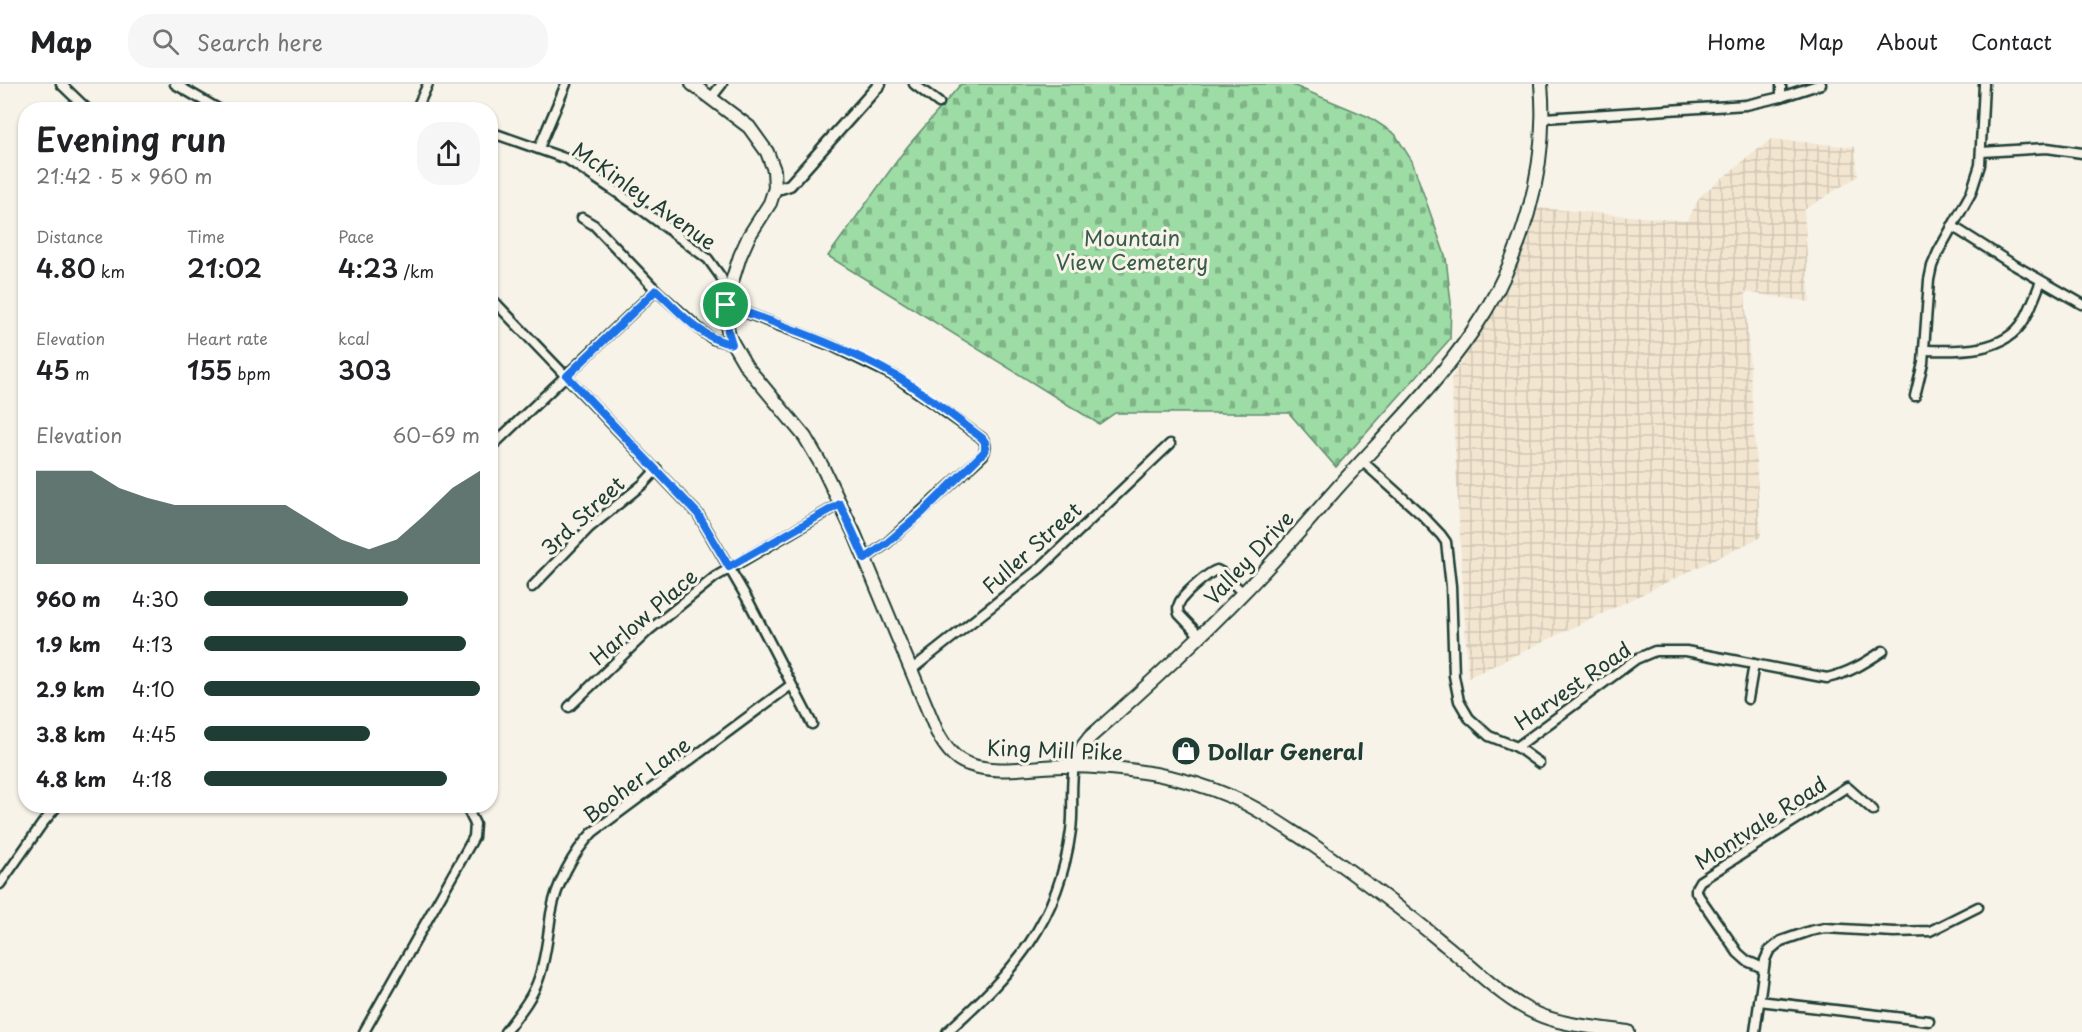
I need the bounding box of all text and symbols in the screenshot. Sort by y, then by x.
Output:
search box [128,14,548,68]
text: Map [30,20,92,63]
icon: search [149,25,182,58]
text: Search here [197,25,323,58]
text: Home [1707,25,1766,57]
text: Map [1799,25,1844,57]
text: About [1877,25,1938,57]
text: Contact [1971,25,2052,57]
text: Evening run [36,113,227,163]
button: share [417,122,480,185]
street label: McKinley Avenue [566,133,724,257]
text: 21:42 · 5 × 960 m [36,161,213,191]
park label: Mountain View Cemetery [1056,221,1208,277]
text: Distance [36,224,103,248]
text: Time [187,224,225,248]
text: Pace [338,224,374,248]
text: 4.80 [36,248,96,287]
text: 21:02 [187,248,262,287]
text: 4:23 [338,248,398,287]
text: km [96,259,125,283]
text: /km [398,259,434,283]
pin [700,279,751,330]
icon: arrive [709,288,742,321]
text: Elevation [36,326,105,350]
text: Heart rate [187,326,268,350]
text: kcal [338,326,370,350]
text: 45 [36,350,70,389]
text: 155 [187,350,232,389]
text: 303 [338,350,392,389]
text: m [70,361,90,385]
text: bpm [232,361,271,385]
text: Elevation [36,420,122,450]
text: 60–69 m [392,420,480,450]
street label: 3rd Street [533,468,631,562]
street label: Fuller Street [974,493,1088,601]
street label: Valley Drive [1196,502,1300,612]
street label: Harlow Place [582,560,704,672]
text: 960 m [36,584,101,614]
text: 4:30 [132,584,179,614]
text: 1.9 km [36,629,101,659]
text: 4:13 [132,629,173,659]
street label: Harvest Road [1507,633,1637,737]
text: 2.9 km [36,674,105,704]
text: 4:10 [132,674,175,704]
text: 3.8 km [36,719,106,749]
text: 4:45 [132,719,176,749]
street label: Booher Lane [575,728,697,830]
street label: King Mill Pike [986,731,1124,767]
shop icon: Dollar General [1170,735,1202,767]
place label: Dollar General [1207,735,1364,767]
text: 4.8 km [36,764,106,794]
text: 4:18 [132,764,172,794]
street label: Montvale Road [1688,767,1832,877]

